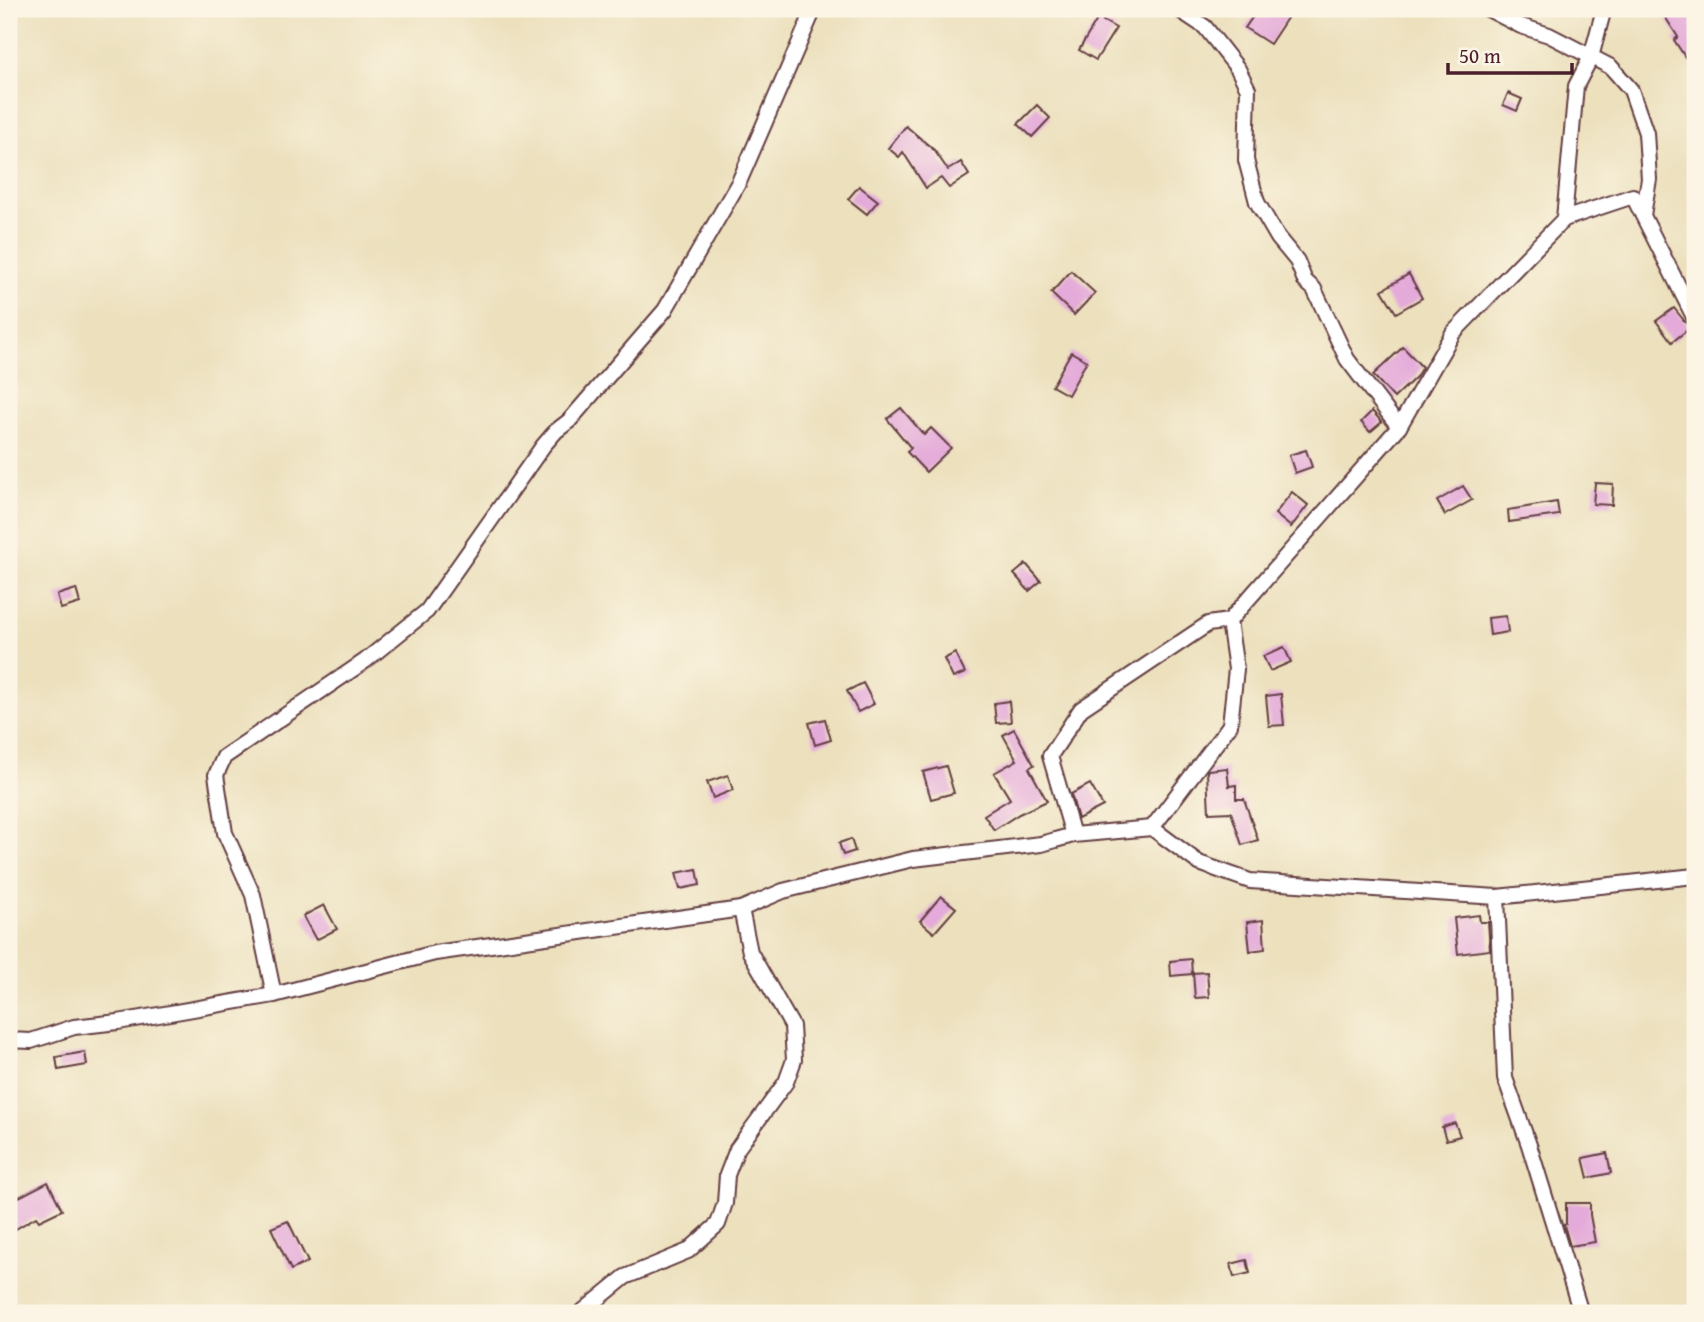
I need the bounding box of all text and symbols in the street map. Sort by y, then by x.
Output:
scale bar [1448,32,1573,76]
text: 50 m [1459,40,1501,71]

